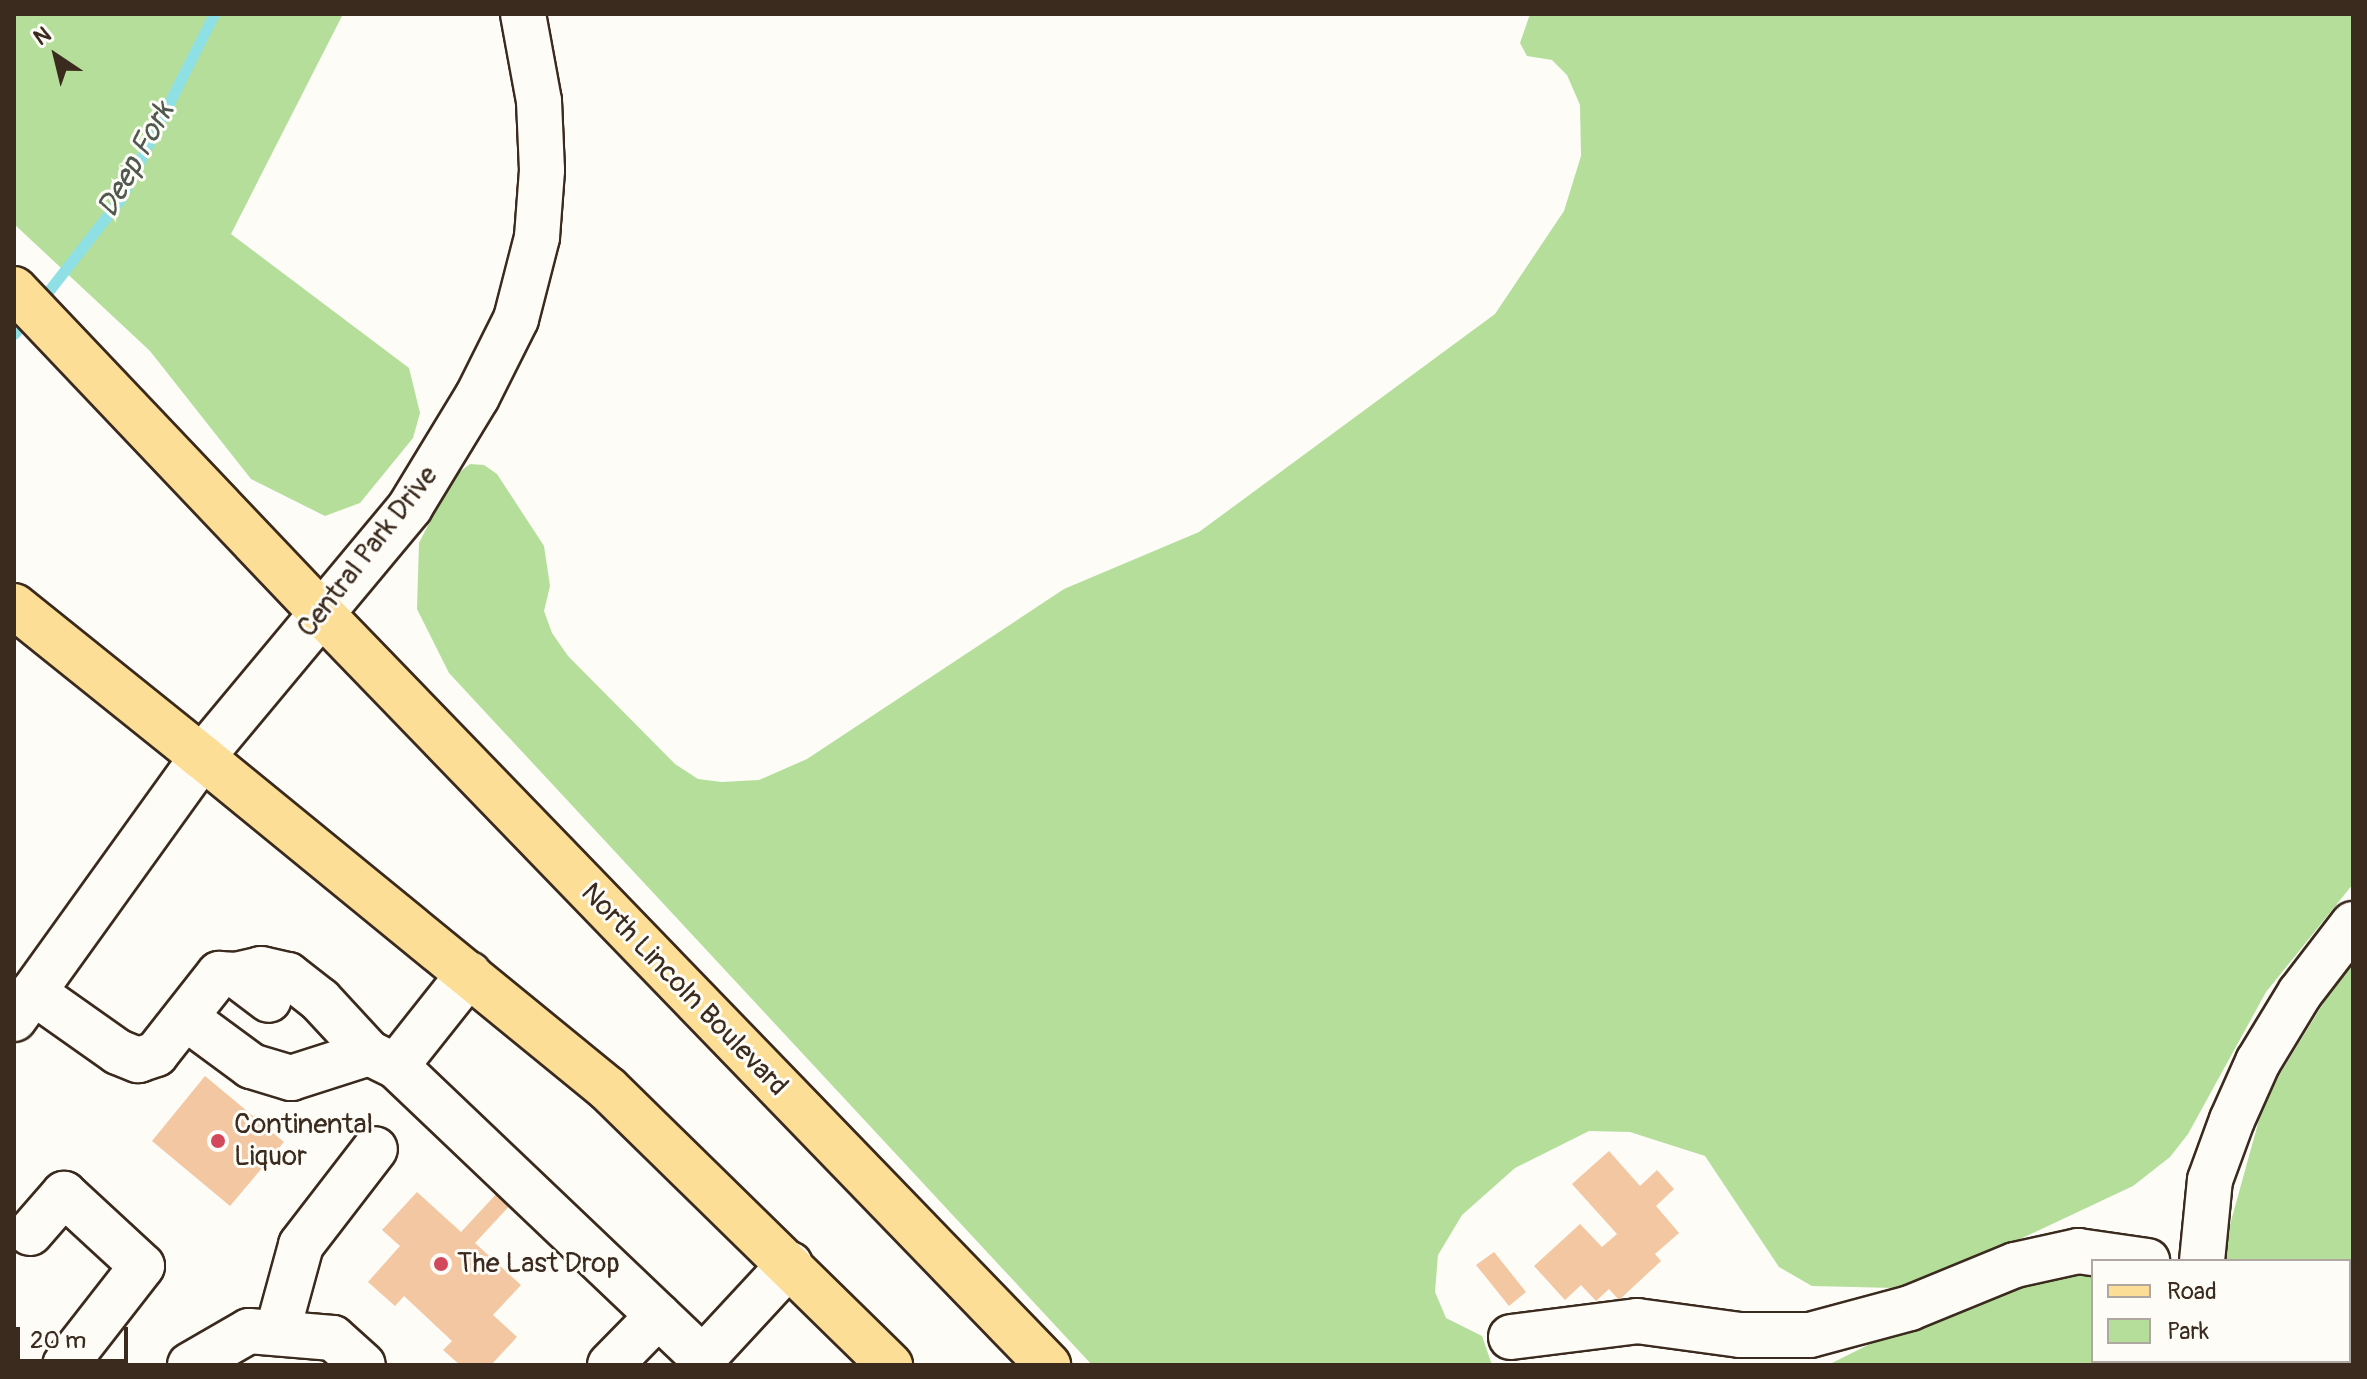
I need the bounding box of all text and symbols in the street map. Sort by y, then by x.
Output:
north arrow [16,16,96,96]
text: N [28,21,56,52]
water label: Deep Fork [90,97,182,223]
street label: Central Park Drive [291,460,445,644]
street label: North Lincoln Boulevard [574,877,794,1103]
place label: Continental Liquor [234,1108,373,1174]
marker: Continental Liquor [209,1132,227,1150]
place label: The Last Drop [457,1247,620,1281]
marker: The Last Drop [432,1255,450,1273]
legend [2091,1259,2351,1363]
text: Road [2167,1277,2217,1306]
scale bar [20,1311,132,1361]
text: Park [2167,1317,2209,1346]
text: 20 m [30,1326,86,1355]

